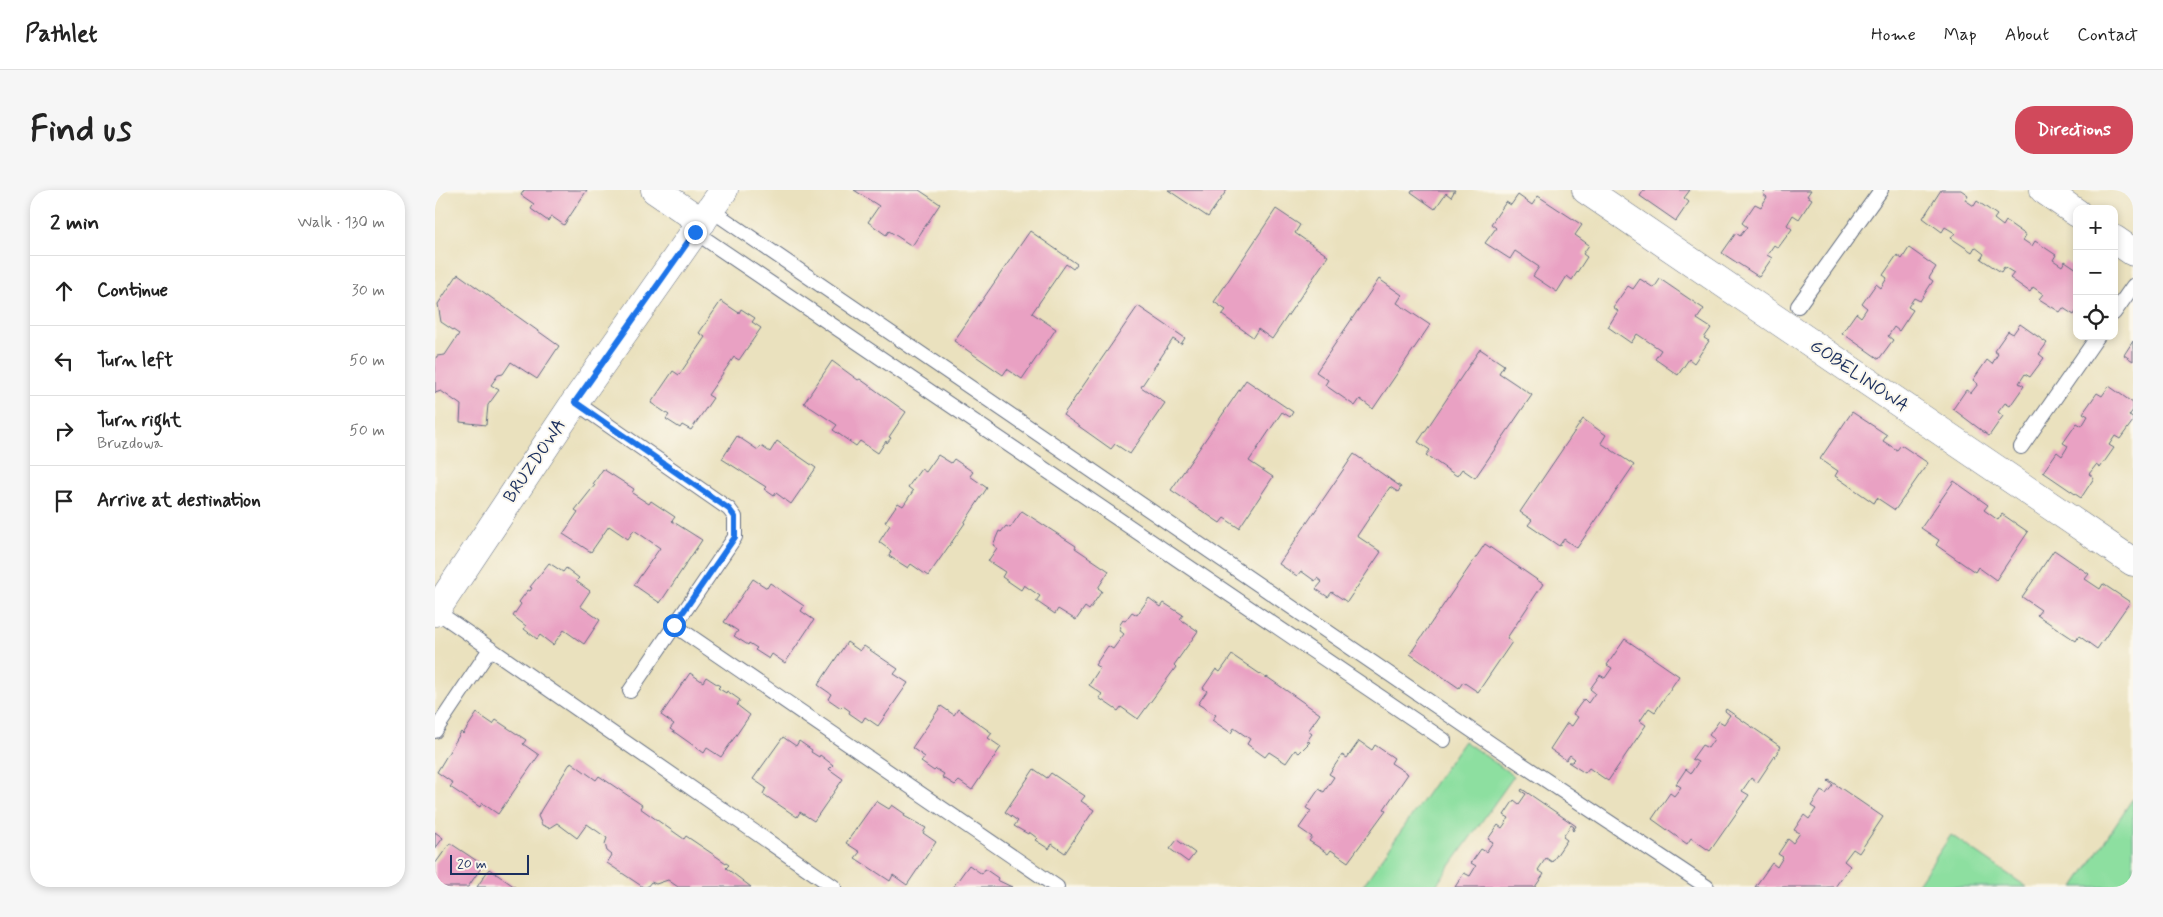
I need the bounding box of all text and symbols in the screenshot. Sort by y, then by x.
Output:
text: Pathlet [25,19,97,50]
text: Home [1871,23,1916,47]
text: Map [1944,23,1977,47]
text: About [2005,23,2049,47]
text: Contact [2077,23,2138,47]
button: Directions [2015,106,2133,154]
text: Find us [30,107,132,153]
map controls [2073,205,2118,340]
button: + [2073,205,2118,250]
text: 2 min [50,209,99,237]
text: Walk · 130 m [298,212,385,233]
route end [684,221,707,244]
button: − [2073,250,2118,295]
icon: ahead [50,277,78,305]
text: Continue [97,278,168,303]
text: 30 m [352,280,385,301]
button: locate [2073,295,2118,340]
street label: GOBELINOWA [1805,334,1913,418]
icon: left [50,347,78,375]
text: Turn left [97,348,173,373]
text: 50 m [349,350,385,371]
text: Turn right [97,408,181,433]
street label: BRUZDOWA [498,414,572,508]
icon: right [50,417,78,445]
text: 50 m [349,420,385,441]
text: Bruzdowa [97,433,163,454]
icon: arrive [50,487,78,515]
text: Arrive at destination [97,488,261,513]
route start [663,614,686,637]
scale bar [450,852,529,875]
text: 20 m [457,855,487,873]

